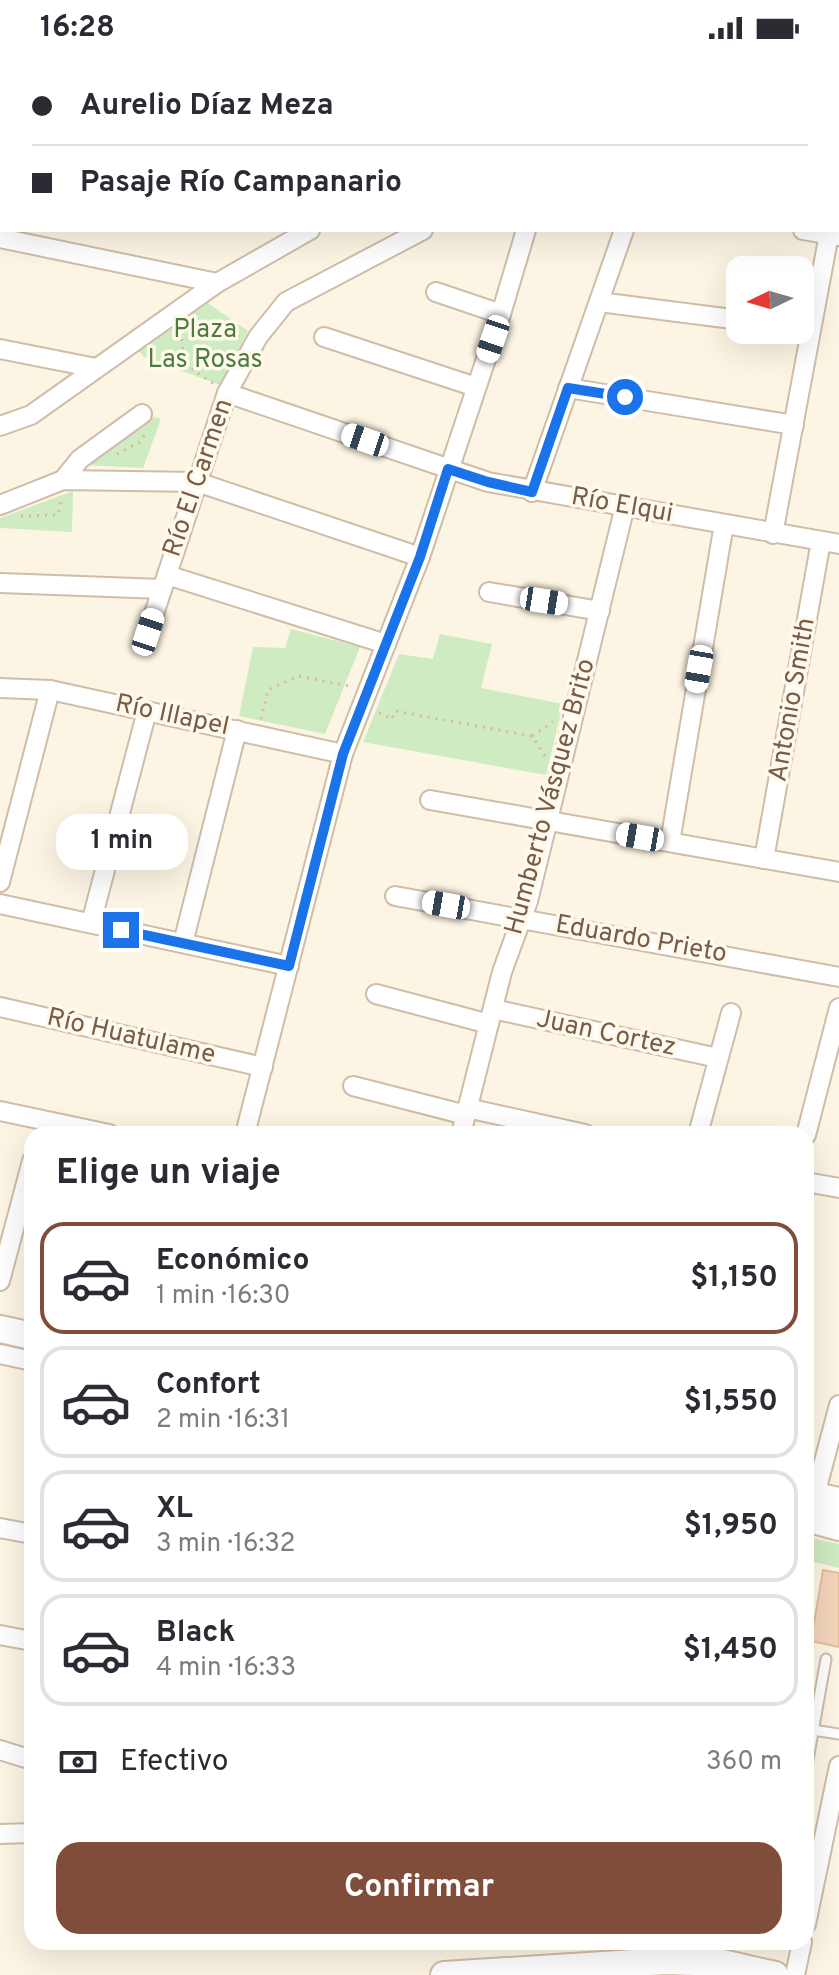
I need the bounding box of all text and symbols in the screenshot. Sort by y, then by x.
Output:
text: 16:28 [40,10,115,47]
text: Aurelio Díaz Meza [80,88,334,125]
text: Pasaje Río Campanario [80,165,402,202]
north arrow [726,256,814,344]
map controls [726,256,814,344]
car [474,312,512,366]
park label: Plaza Las Rosas [147,314,263,377]
route start [607,379,643,415]
street label: Río El Carmen [157,395,241,561]
car [338,421,392,459]
street label: Río Elqui [569,481,675,531]
car [518,585,570,617]
car [129,605,167,659]
street label: Antonio Smith [762,615,824,785]
car [683,643,715,695]
street label: Humberto Vásquez Brito [498,655,604,939]
street label: Río Illapel [112,688,232,744]
callout: 1 min [55,814,187,870]
car [614,821,666,853]
text: 1 min [91,825,153,858]
car [420,889,472,921]
street label: Eduardo Prieto [553,909,729,971]
route end [103,912,139,948]
street label: Río Huatulame [44,1002,218,1072]
street label: Juan Cortez [533,1003,679,1065]
text: Elige un viaje [56,1151,281,1197]
icon: car [60,1242,132,1314]
text: Económico [156,1243,309,1280]
text: $1,150 [690,1260,778,1297]
text: 1 min · 16:30 [156,1280,290,1313]
icon: car [60,1366,132,1438]
text: Confort [156,1367,261,1404]
text: $1,550 [684,1384,778,1421]
text: 2 min · 16:31 [156,1404,290,1437]
icon: car [60,1490,132,1562]
text: XL [156,1491,193,1528]
text: $1,950 [684,1508,778,1545]
text: 3 min · 16:32 [156,1528,295,1561]
icon: car [60,1614,132,1686]
text: Black [156,1615,235,1652]
text: $1,450 [683,1632,778,1669]
text: 4 min · 16:33 [156,1652,296,1685]
icon: cash [56,1740,100,1784]
text: Efectivo [120,1744,229,1781]
text: 360 m [706,1746,782,1779]
button: Confirmar [56,1842,782,1934]

